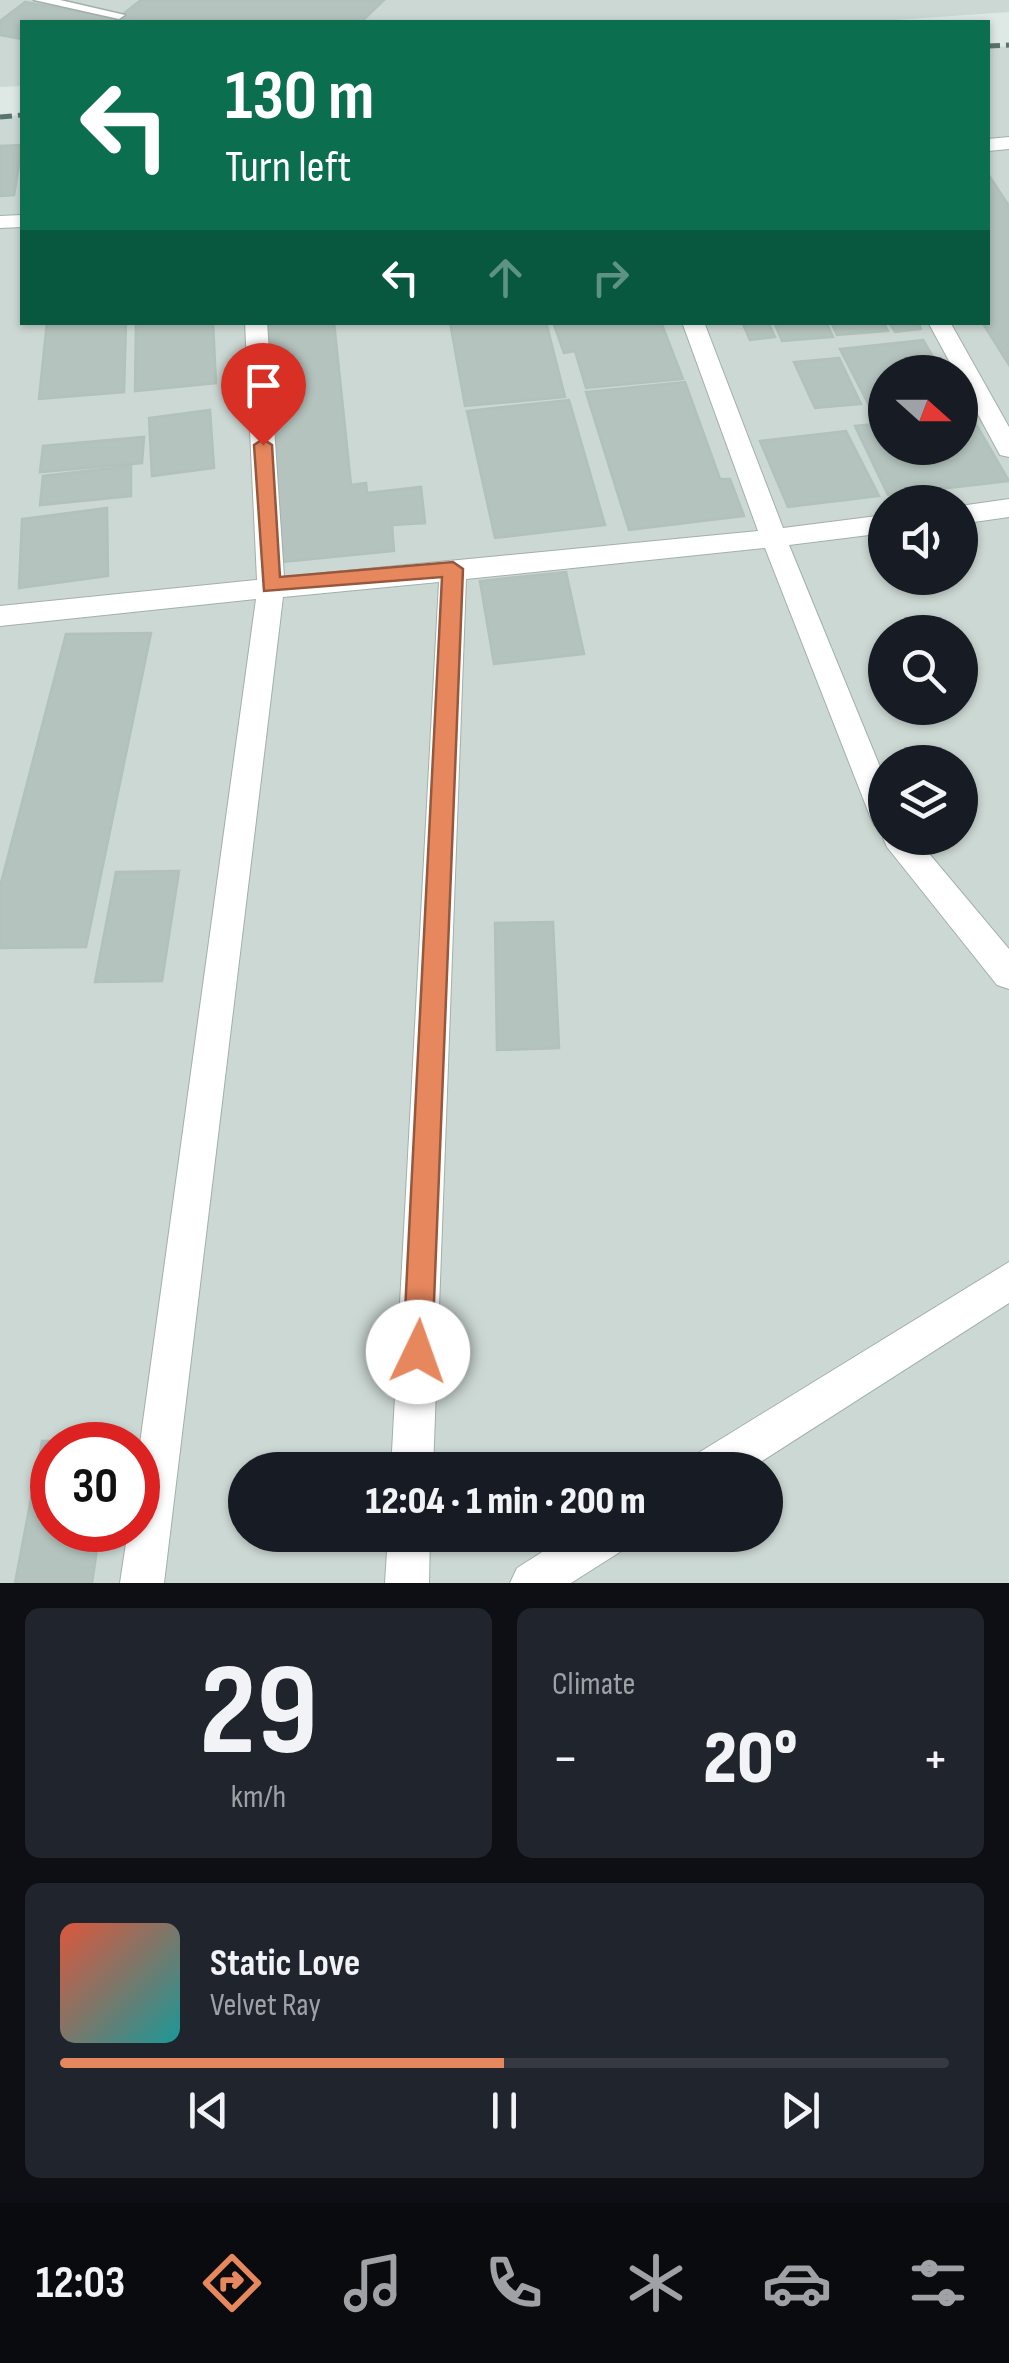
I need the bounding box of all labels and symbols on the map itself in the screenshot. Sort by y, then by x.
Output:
pin [221,343,306,446]
north arrow [868,355,978,465]
position arrow [366,1300,470,1404]
speed limit sign: 30 [30,1422,160,1552]

